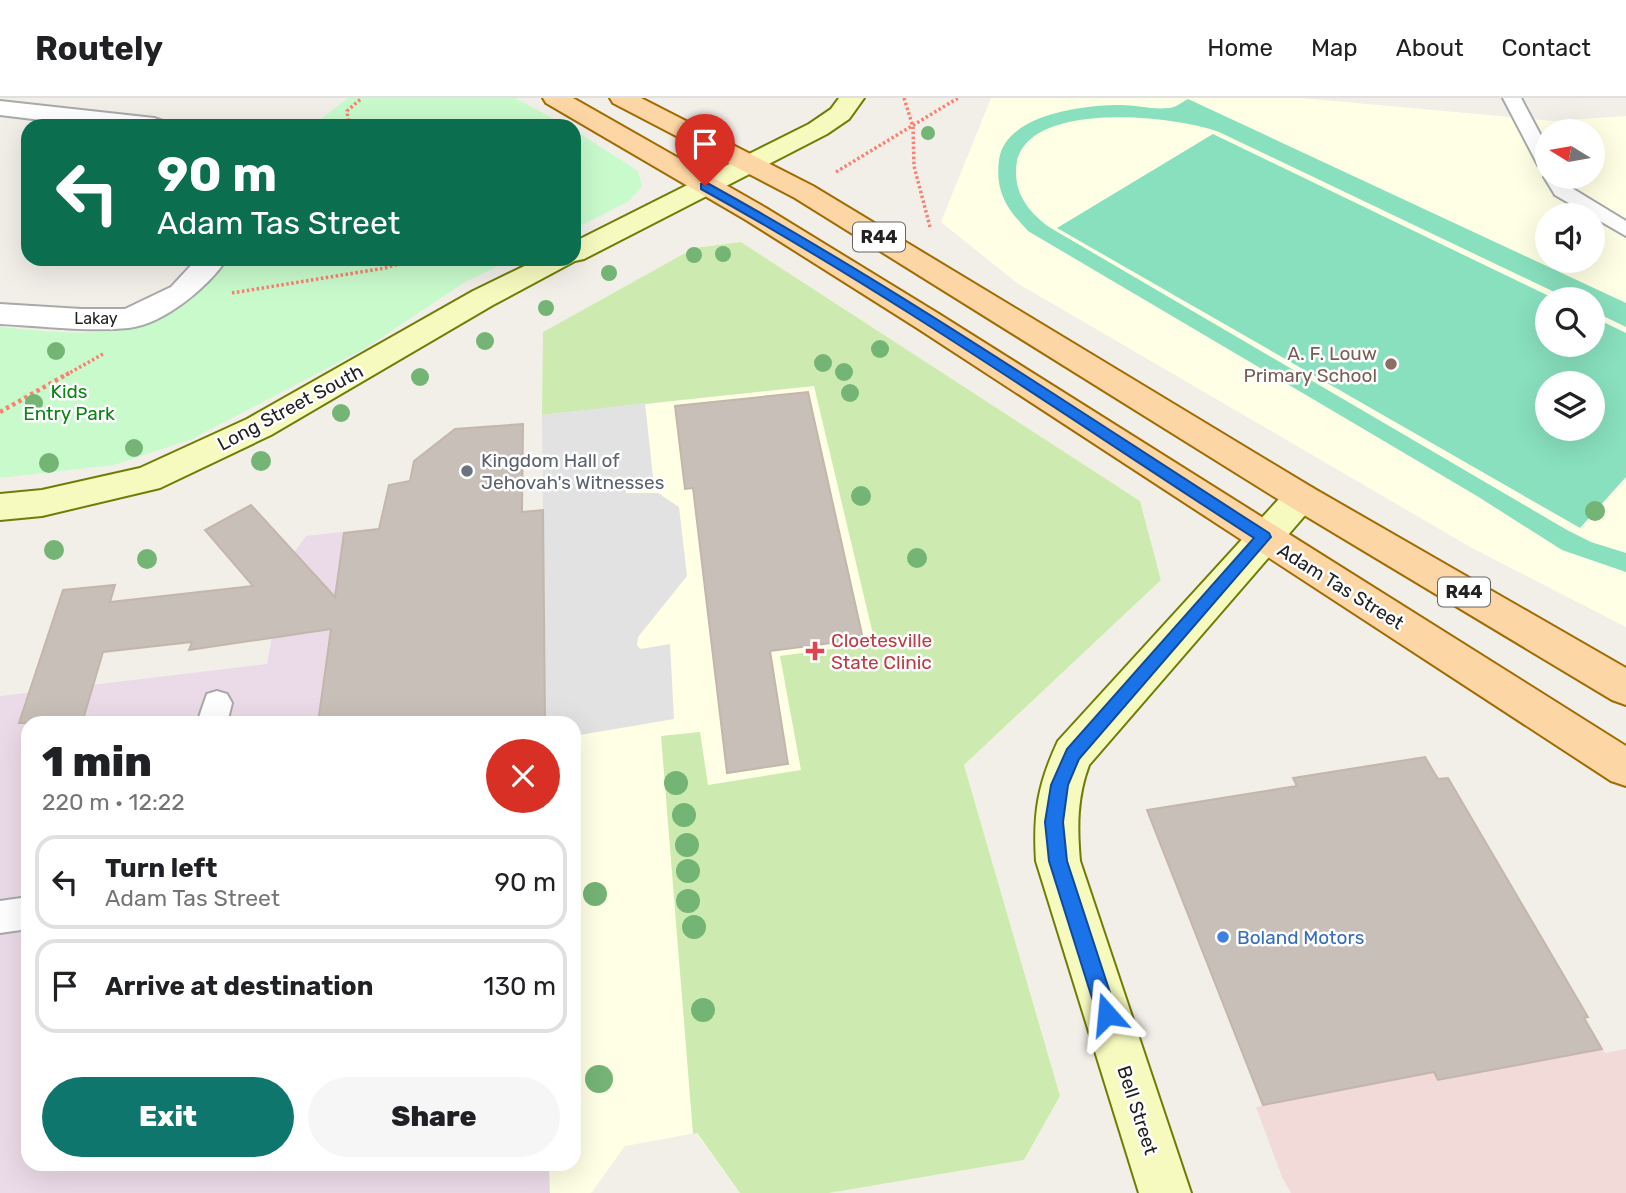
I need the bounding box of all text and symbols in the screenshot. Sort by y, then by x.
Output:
text: Routely [35,29,163,68]
text: Home [1207,34,1273,62]
text: Map [1311,34,1358,62]
text: About [1396,34,1464,62]
text: Contact [1502,34,1591,62]
pin [675,114,735,186]
north arrow [1535,119,1605,189]
map controls [1535,119,1605,441]
icon: arrive [686,125,724,163]
text: 90 m [157,145,277,203]
icon: left [42,147,133,238]
button: sound [1535,203,1605,273]
text: Adam Tas Street [157,204,400,242]
road number: R44 [853,222,905,252]
button: search [1535,287,1605,357]
street label: Lakay [74,309,118,328]
place label: A. F. Louw Primary School [1243,342,1377,387]
marker: A. F. Louw Primary School [1383,356,1399,372]
street label: Long Street South [213,359,367,456]
button: layers [1535,371,1605,441]
park label: Kids Entry Park [23,380,115,425]
place label: Kingdom Hall of Jehovah's Witnesses [481,449,664,494]
marker: Kingdom Hall of Jehovah's Witnesses [459,463,475,479]
street label: Adam Tas Street [1273,538,1409,635]
road number: R44 [1438,578,1490,606]
place label: Cloetesville State Clinic [831,629,932,674]
marker: Cloetesville State Clinic [805,641,825,661]
text: 1 min [42,737,152,787]
button: close [486,739,560,813]
text: 220 m · 12:22 [42,788,185,816]
text: Turn left [105,853,217,884]
icon: left [46,863,84,901]
text: 90 m [495,867,556,898]
text: Adam Tas Street [105,884,280,912]
place label: Boland Motors [1237,926,1364,949]
marker: Boland Motors [1215,929,1231,945]
icon: arrive [46,967,84,1005]
text: Arrive at destination [105,971,373,1002]
text: 130 m [483,971,556,1002]
position arrow [1070,977,1144,1051]
street label: Bell Street [1112,1063,1163,1158]
button: Exit [42,1077,294,1157]
button: Share [308,1077,560,1157]

